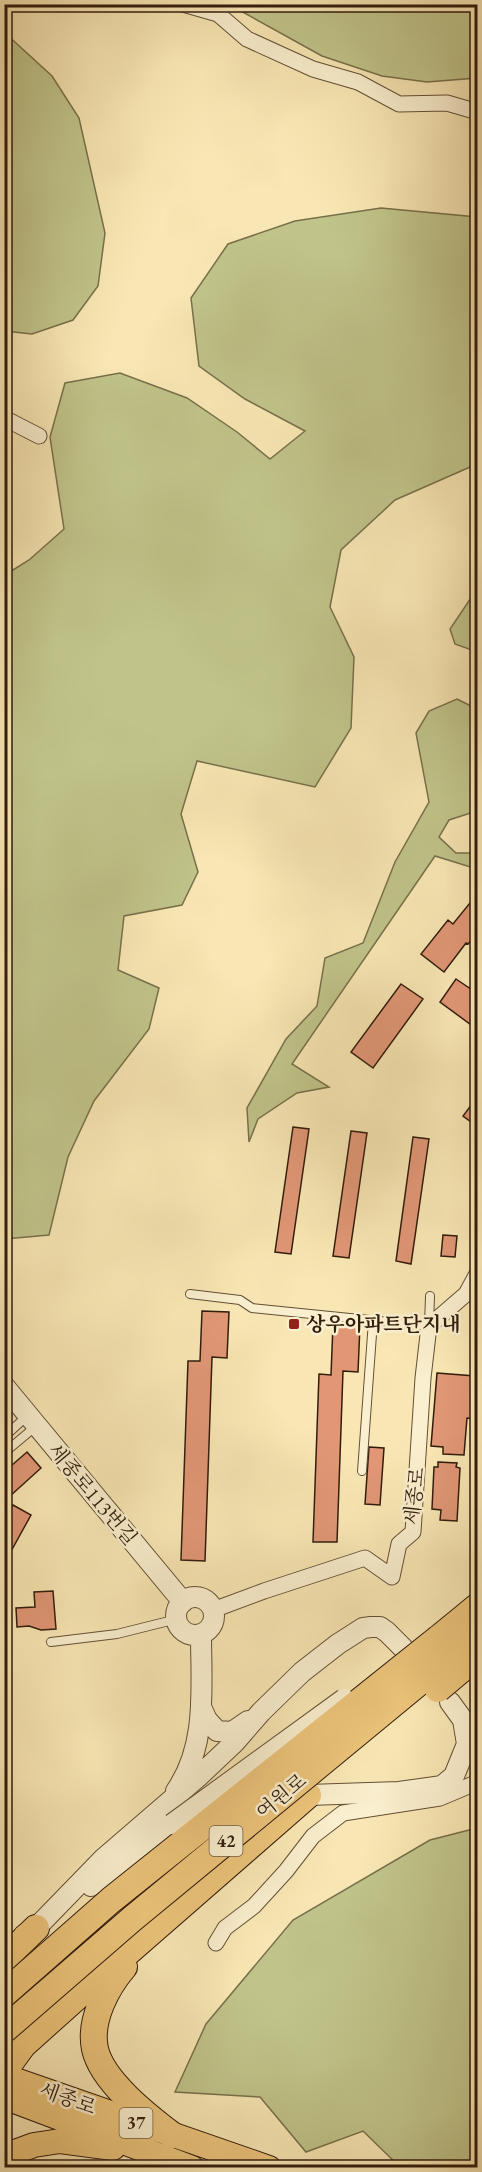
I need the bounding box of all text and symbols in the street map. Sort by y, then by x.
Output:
place label: 상우아파트단지내 [306,1311,461,1337]
marker: 상우아파트단지내 [287,1317,301,1331]
street label: 세종로113번길 [43,1438,143,1550]
street label: 세종로 [398,1466,430,1526]
street label: 여원로 [250,1767,312,1825]
road number: 42 [210,1826,242,1856]
street label: 세종로 [36,2076,100,2120]
road number: 37 [120,2108,152,2138]

